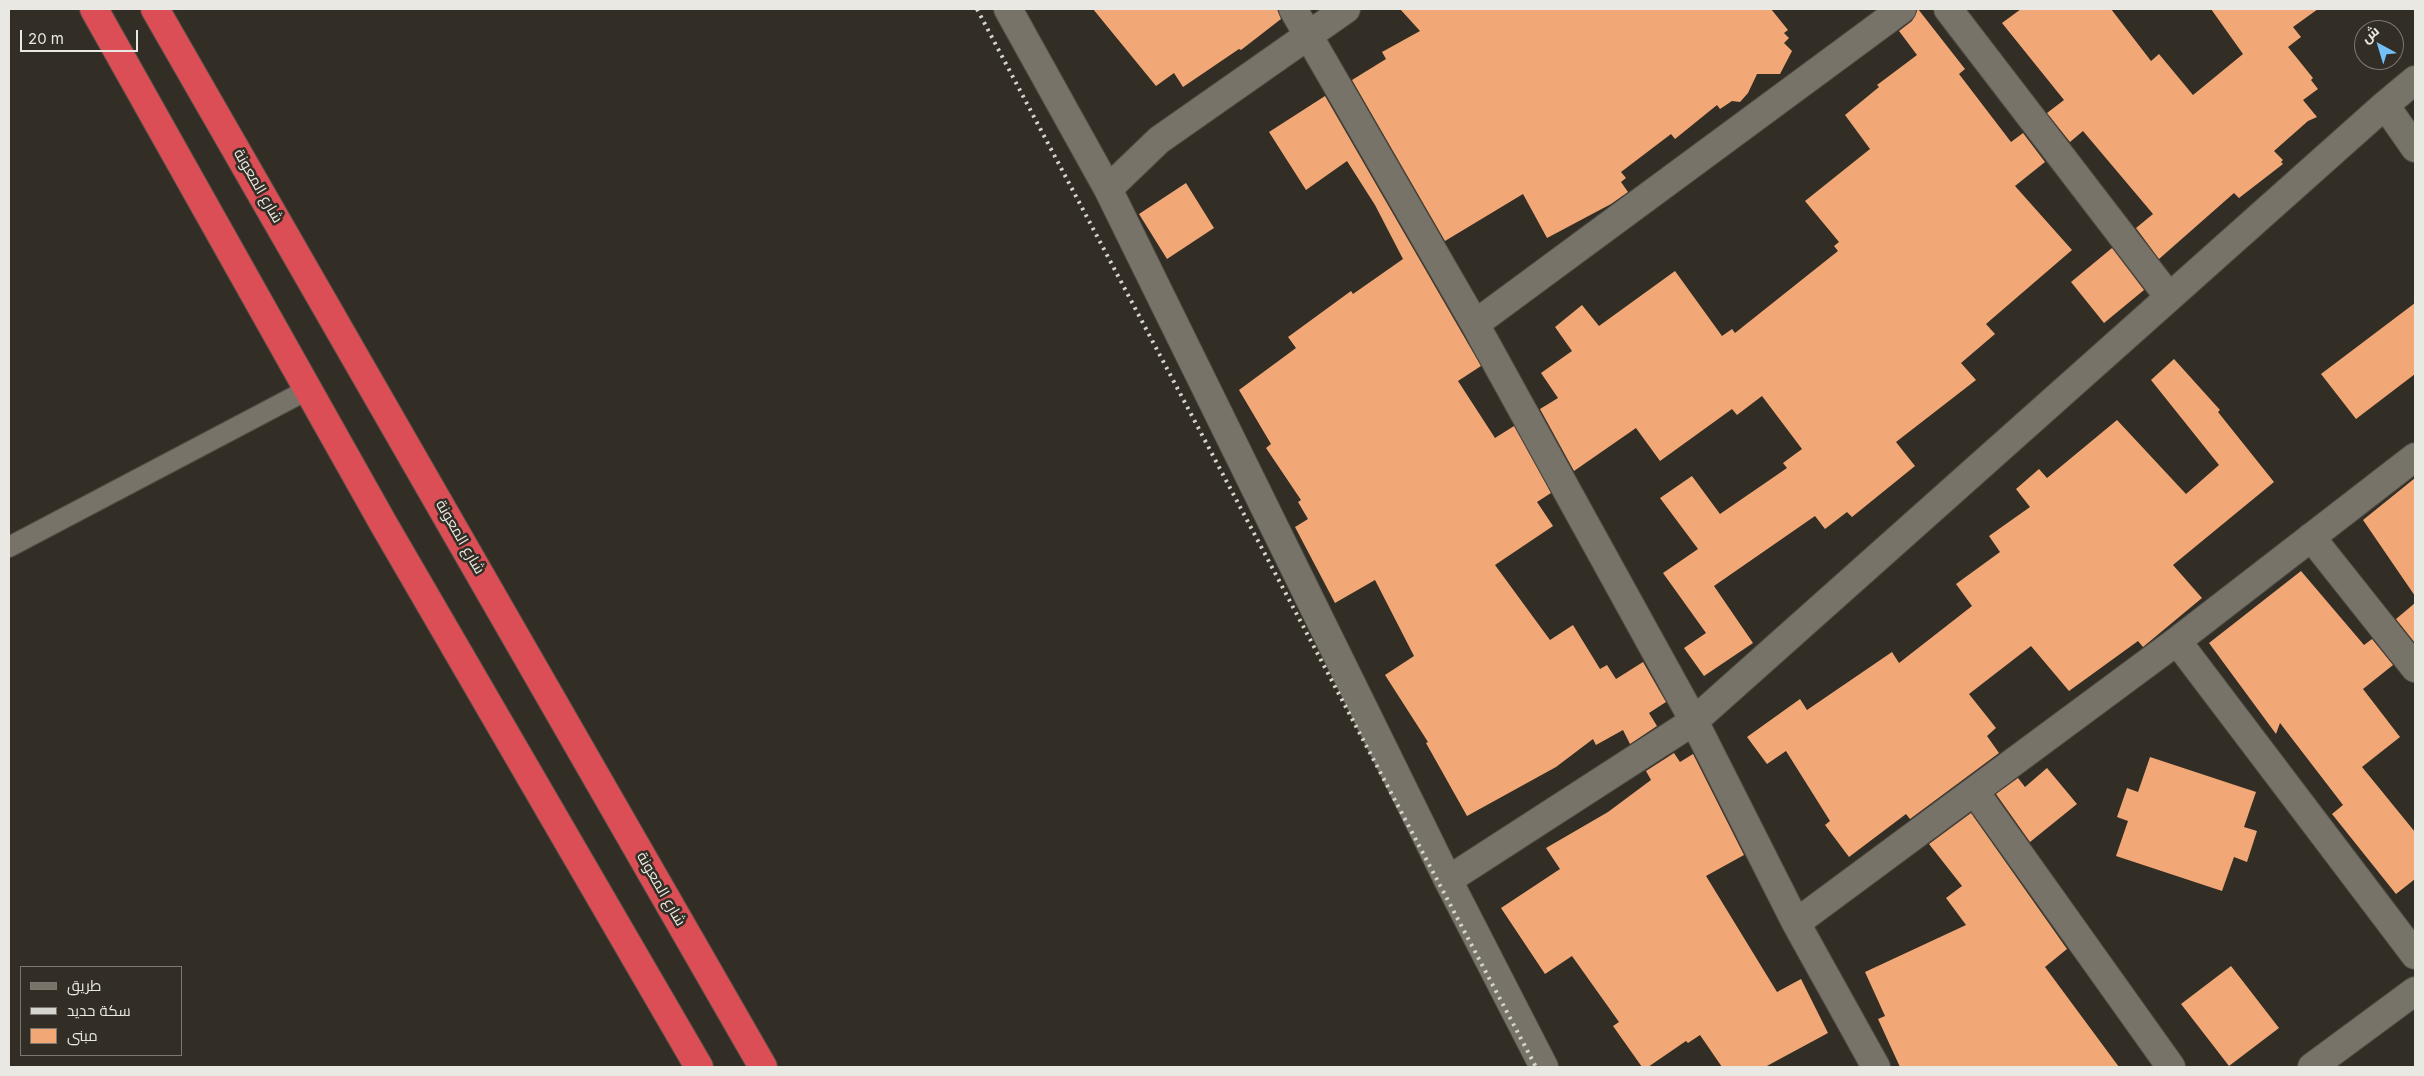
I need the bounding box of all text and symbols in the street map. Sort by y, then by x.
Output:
scale bar [22,20,140,52]
north arrow [2354,20,2404,70]
text: ش [2358,21,2382,46]
text: 20 m [28,29,64,48]
street label: شارع المعونة [230,146,286,226]
street label: شارع المعونة [432,497,488,577]
street label: شارع المعونة [633,849,689,929]
legend [20,966,182,1056]
text: طريق [67,976,101,995]
text: سكة حديد [67,1001,131,1020]
text: مبنى [67,1026,98,1045]

